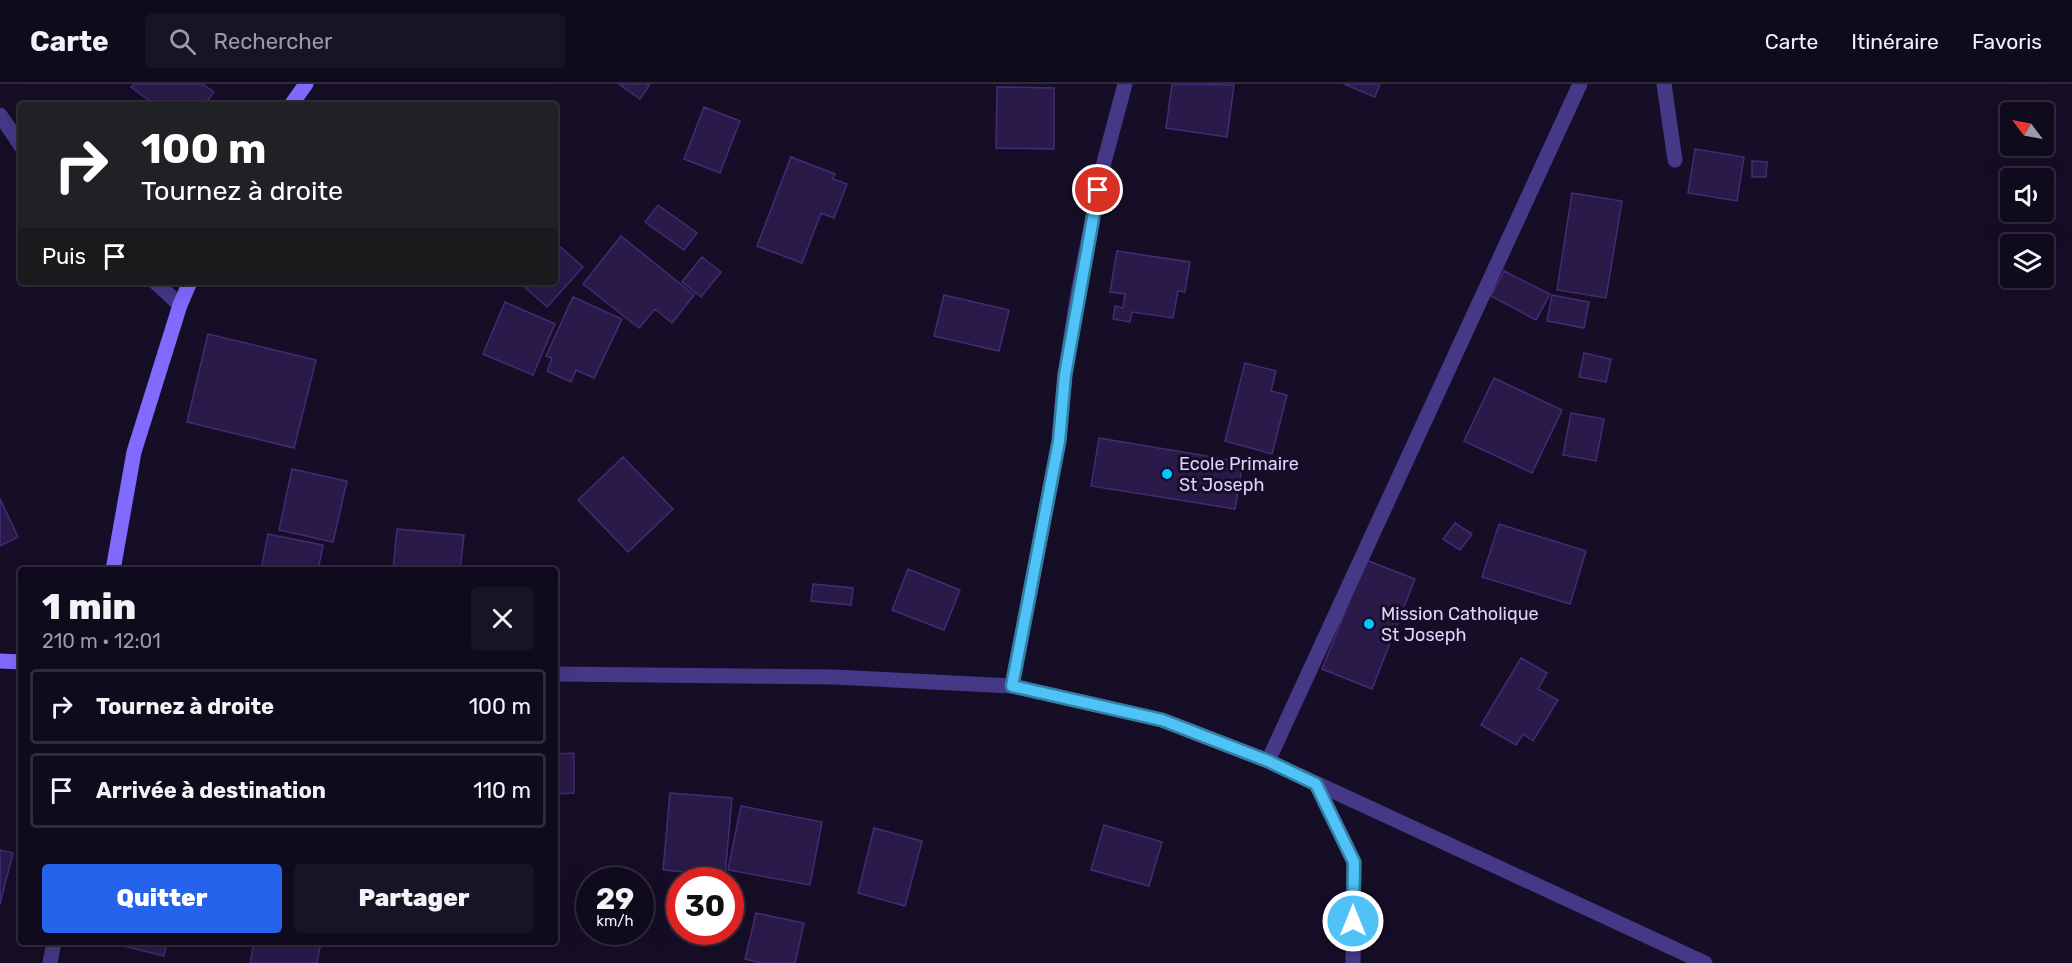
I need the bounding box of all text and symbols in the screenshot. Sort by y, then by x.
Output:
search box [145,14,565,68]
text: Carte [30,25,109,58]
icon: search [166,25,199,58]
text: Rechercher [214,28,332,55]
text: Carte [1765,29,1818,54]
text: Itinéraire [1851,29,1939,54]
text: Favoris [1972,29,2042,54]
north arrow [2000,102,2054,156]
map controls [2000,102,2054,288]
text: 100 m [141,124,266,174]
icon: right [42,126,120,204]
pin [1072,164,1123,215]
button: sound [2000,168,2054,222]
icon: arrive [1081,173,1114,206]
text: Tournez à droite [141,175,343,207]
button: layers [2000,234,2054,288]
icon: arrive [98,240,131,273]
text: Puis [42,243,86,270]
place label: Ecole Primaire St Joseph [1179,453,1299,496]
marker: Ecole Primaire St Joseph [1160,467,1174,481]
text: 1 min [42,585,136,628]
button: close [471,587,534,650]
place label: Mission Catholique St Joseph [1381,603,1539,646]
marker: Mission Catholique St Joseph [1362,617,1376,631]
text: 210 m · 12:01 [42,629,161,653]
icon: right [45,690,78,723]
text: Tournez à droite [96,693,274,720]
text: 100 m [469,693,531,720]
icon: arrive [45,774,78,807]
text: Arrivée à destination [96,777,326,804]
text: 110 m [473,777,531,804]
button: Quitter [42,864,282,933]
button: Partager [294,864,534,933]
speed limit sign: 30 [666,867,744,945]
text: 29 [596,881,634,917]
position arrow [1321,889,1385,953]
text: km/h [596,912,634,930]

